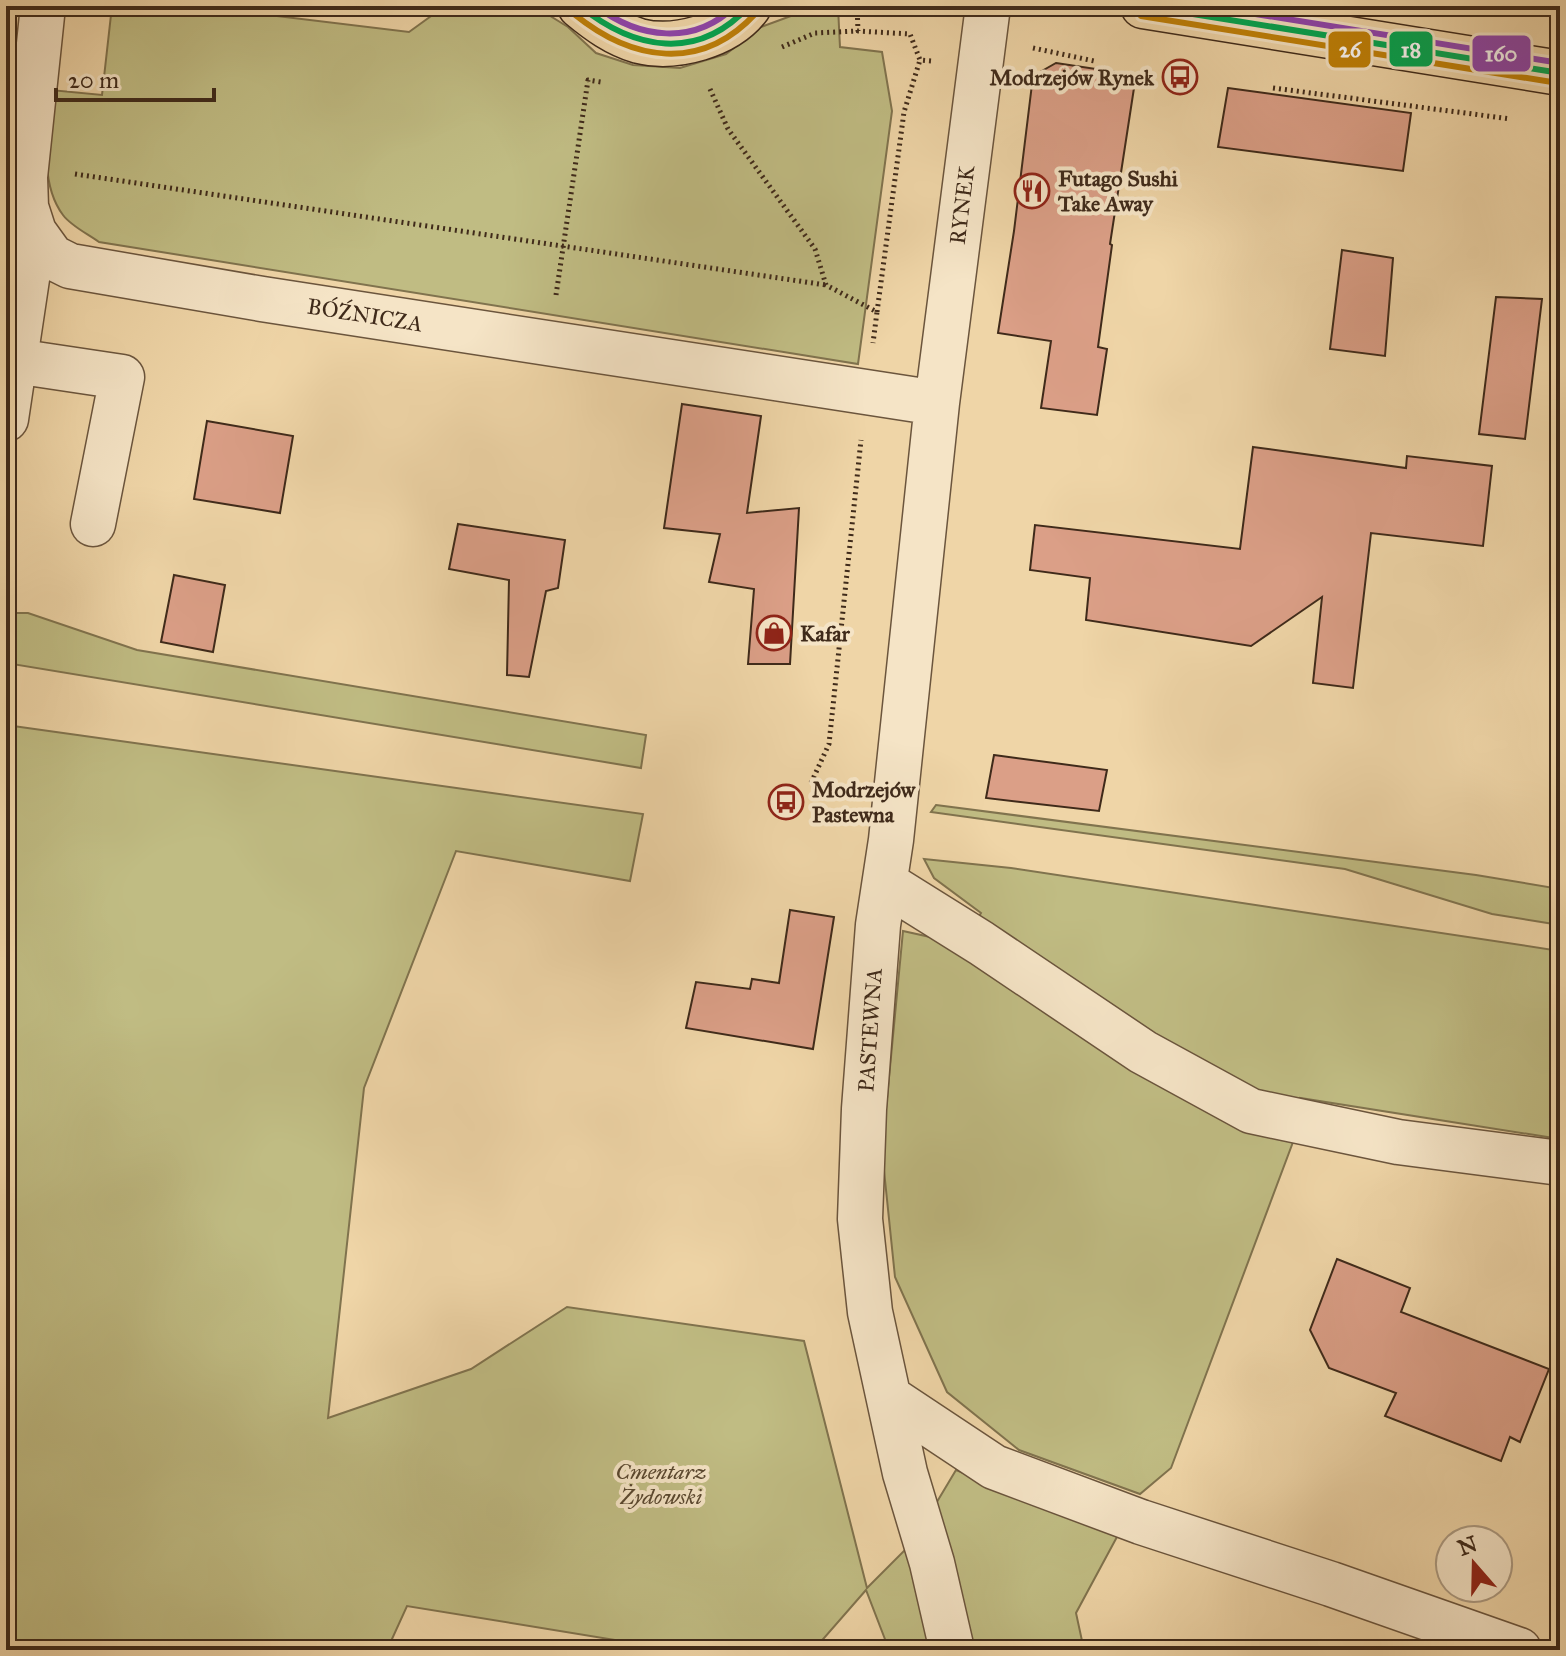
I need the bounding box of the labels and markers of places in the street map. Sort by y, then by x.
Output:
bus stop icon: Modrzejów Rynek [1161,58,1199,96]
place label: Modrzejów Rynek [990,64,1155,91]
place label: Futago Sushi Take Away [1057,165,1179,217]
restaurant icon: Futago Sushi Take Away [1013,172,1051,210]
shop icon: Kafar [755,614,793,652]
place label: Kafar [800,620,851,647]
place label: Modrzejów Pastewna [812,776,917,828]
bus stop icon: Modrzejów Pastewna [767,783,805,821]

